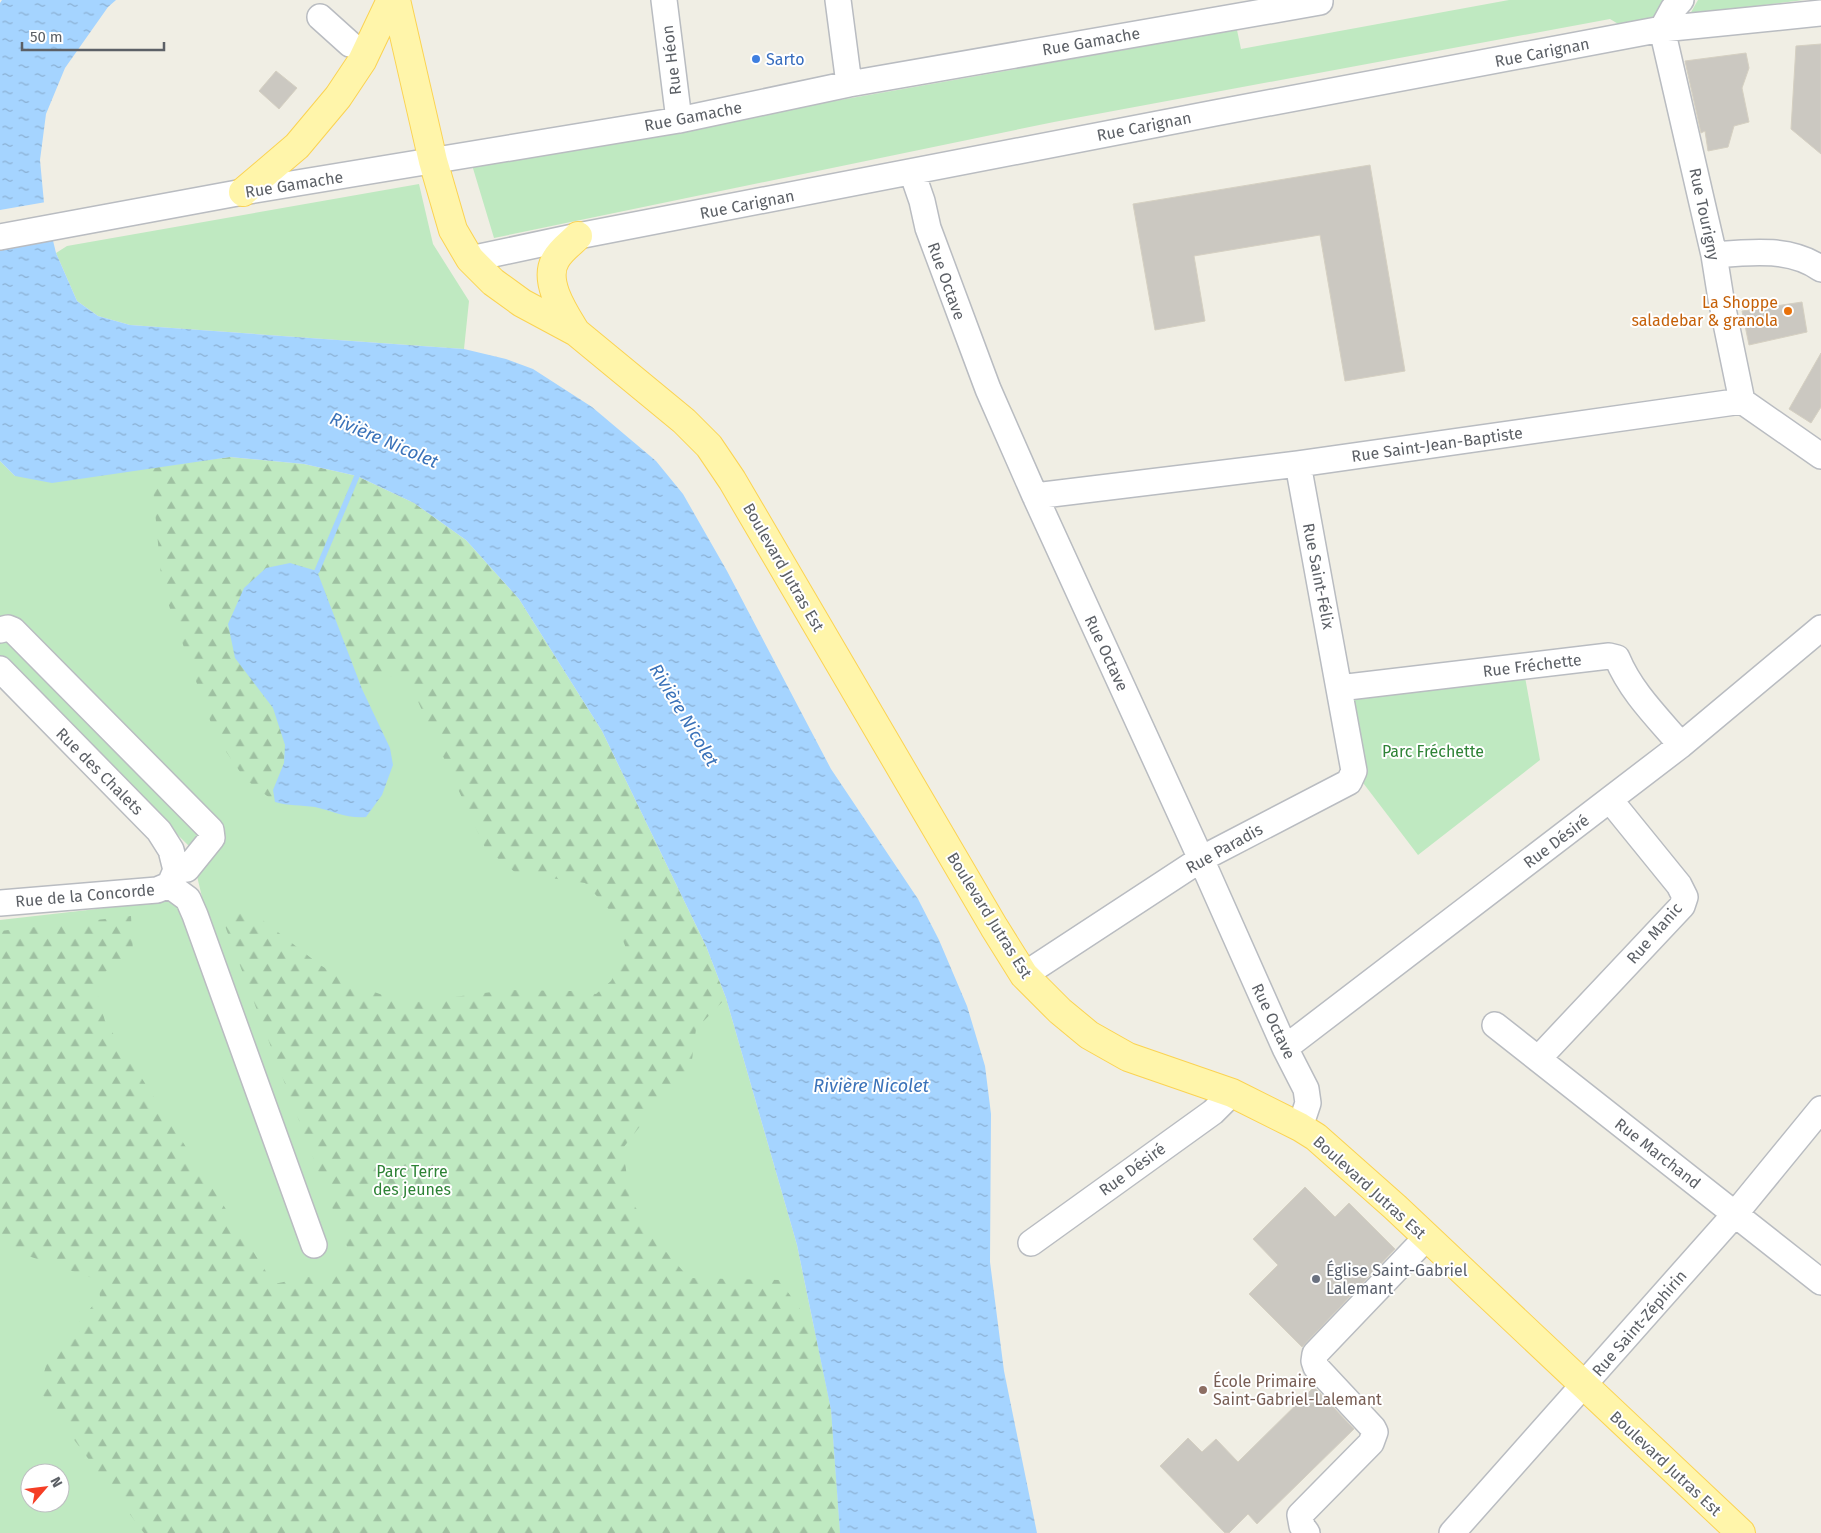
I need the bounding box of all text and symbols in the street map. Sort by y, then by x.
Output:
scale bar [22,20,165,52]
street label: Rue Héon [658,24,685,96]
street label: Rue Gamache [1041,24,1141,59]
text: 50 m [30,28,63,46]
street label: Rue Carignan [1493,34,1591,71]
place label: Sarto [766,50,804,69]
marker: Sarto [750,53,762,65]
street label: Rue Gamache [643,98,743,135]
street label: Rue Carignan [1095,108,1193,145]
street label: Rue Tourigny [1685,166,1724,262]
street label: Rue Gamache [244,167,344,202]
street label: Rue Carignan [698,186,796,223]
street label: Rue Octave [924,240,969,323]
place label: La Shoppe saladebar & granola [1632,293,1778,330]
marker: La Shoppe saladebar & granola [1782,305,1794,317]
water label: Rivière Nicolet [326,407,442,473]
street label: Rue Saint-Jean-Baptiste [1350,423,1524,466]
street label: Boulevard Jutras Est [739,500,828,635]
street label: Rue Saint-Félix [1299,521,1338,631]
street label: Rue Octave [1081,612,1132,694]
street label: Rue Fréchette [1482,650,1583,681]
water label: Rivière Nicolet [645,660,724,771]
street label: Rue des Chalets [52,724,147,819]
park label: Parc Fréchette [1382,742,1484,761]
street label: Rue Désiré [1520,811,1593,872]
street label: Rue Paradis [1182,820,1266,877]
street label: Boulevard Jutras Est [943,849,1036,982]
street label: Rue de la Concorde [14,880,156,911]
street label: Rue Manic [1623,899,1686,968]
street label: Rue Octave [1248,980,1299,1062]
water label: Rivière Nicolet [813,1075,929,1097]
street label: Rue Marchand [1611,1114,1704,1193]
street label: Boulevard Jutras Est [1309,1132,1430,1243]
street label: Rue Désiré [1095,1139,1169,1200]
park label: Parc Terre des jeunes [373,1162,451,1199]
place label: Église Saint-Gabriel Lalemant [1326,1260,1468,1298]
street label: Rue Saint-Zéphirin [1588,1266,1691,1380]
marker: Église Saint-Gabriel Lalemant [1310,1273,1322,1285]
place label: École Primaire Saint-Gabriel-Lalemant [1213,1371,1382,1409]
marker: École Primaire Saint-Gabriel-Lalemant [1197,1384,1209,1396]
street label: Boulevard Jutras Est [1606,1407,1725,1520]
north arrow [20,1463,70,1513]
text: N [46,1474,66,1490]

